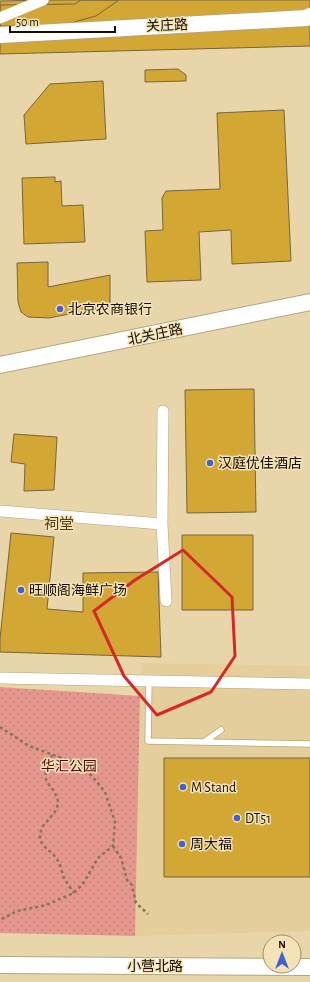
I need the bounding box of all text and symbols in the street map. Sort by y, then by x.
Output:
scale bar [10,8,115,34]
text: 50 m [16,16,39,28]
street label: 关庄路 [146,17,188,34]
place label: 北京农商银行 [68,301,152,317]
marker: 北京农商银行 [55,304,65,314]
street label: 北关庄路 [126,320,184,348]
place label: 汉庭优佳酒店 [218,455,302,471]
marker: 汉庭优佳酒店 [205,458,215,468]
district label: 祠堂 [44,516,74,532]
place label: 旺顺阁海鲜广场 [29,583,127,598]
marker: 旺顺阁海鲜广场 [16,585,26,595]
park label: 华汇公园 [41,758,97,774]
place label: M Stand [191,781,236,795]
marker: M Stand [178,782,188,792]
place label: DT51 [245,812,271,826]
marker: DT51 [232,813,242,823]
place label: 周大福 [190,837,232,852]
marker: 周大福 [177,839,187,849]
north arrow [262,934,302,974]
text: N [278,939,286,950]
street label: 小营北路 [127,958,183,974]

